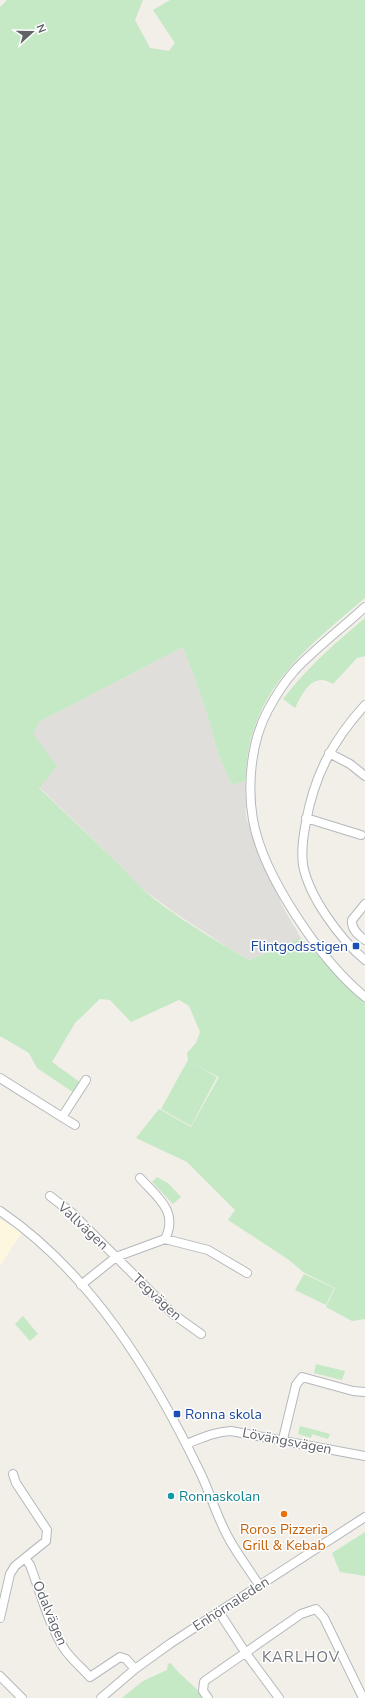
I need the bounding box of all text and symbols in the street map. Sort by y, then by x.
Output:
north arrow [12,12,52,52]
text: N [32,22,49,35]
place label: Flintgodsstigen [251,937,348,956]
marker: Flintgodsstigen [351,941,361,951]
street label: Vallvägen [53,1197,112,1254]
street label: Tegvägen [128,1269,186,1325]
place label: Ronna skola [185,1405,262,1424]
marker: Ronna skola [172,1409,182,1419]
street label: Lövängsvägen [241,1423,333,1459]
place label: Ronnaskolan [179,1487,260,1506]
marker: Ronnaskolan [166,1491,176,1501]
marker: Roros Pizzeria Grill & Kebab [279,1509,289,1519]
place label: Roros Pizzeria Grill & Kebab [240,1520,328,1555]
street label: Enhörnaleden [189,1572,273,1636]
street label: Odalvägen [28,1578,72,1648]
district label: KARLHOV [262,1647,340,1667]

